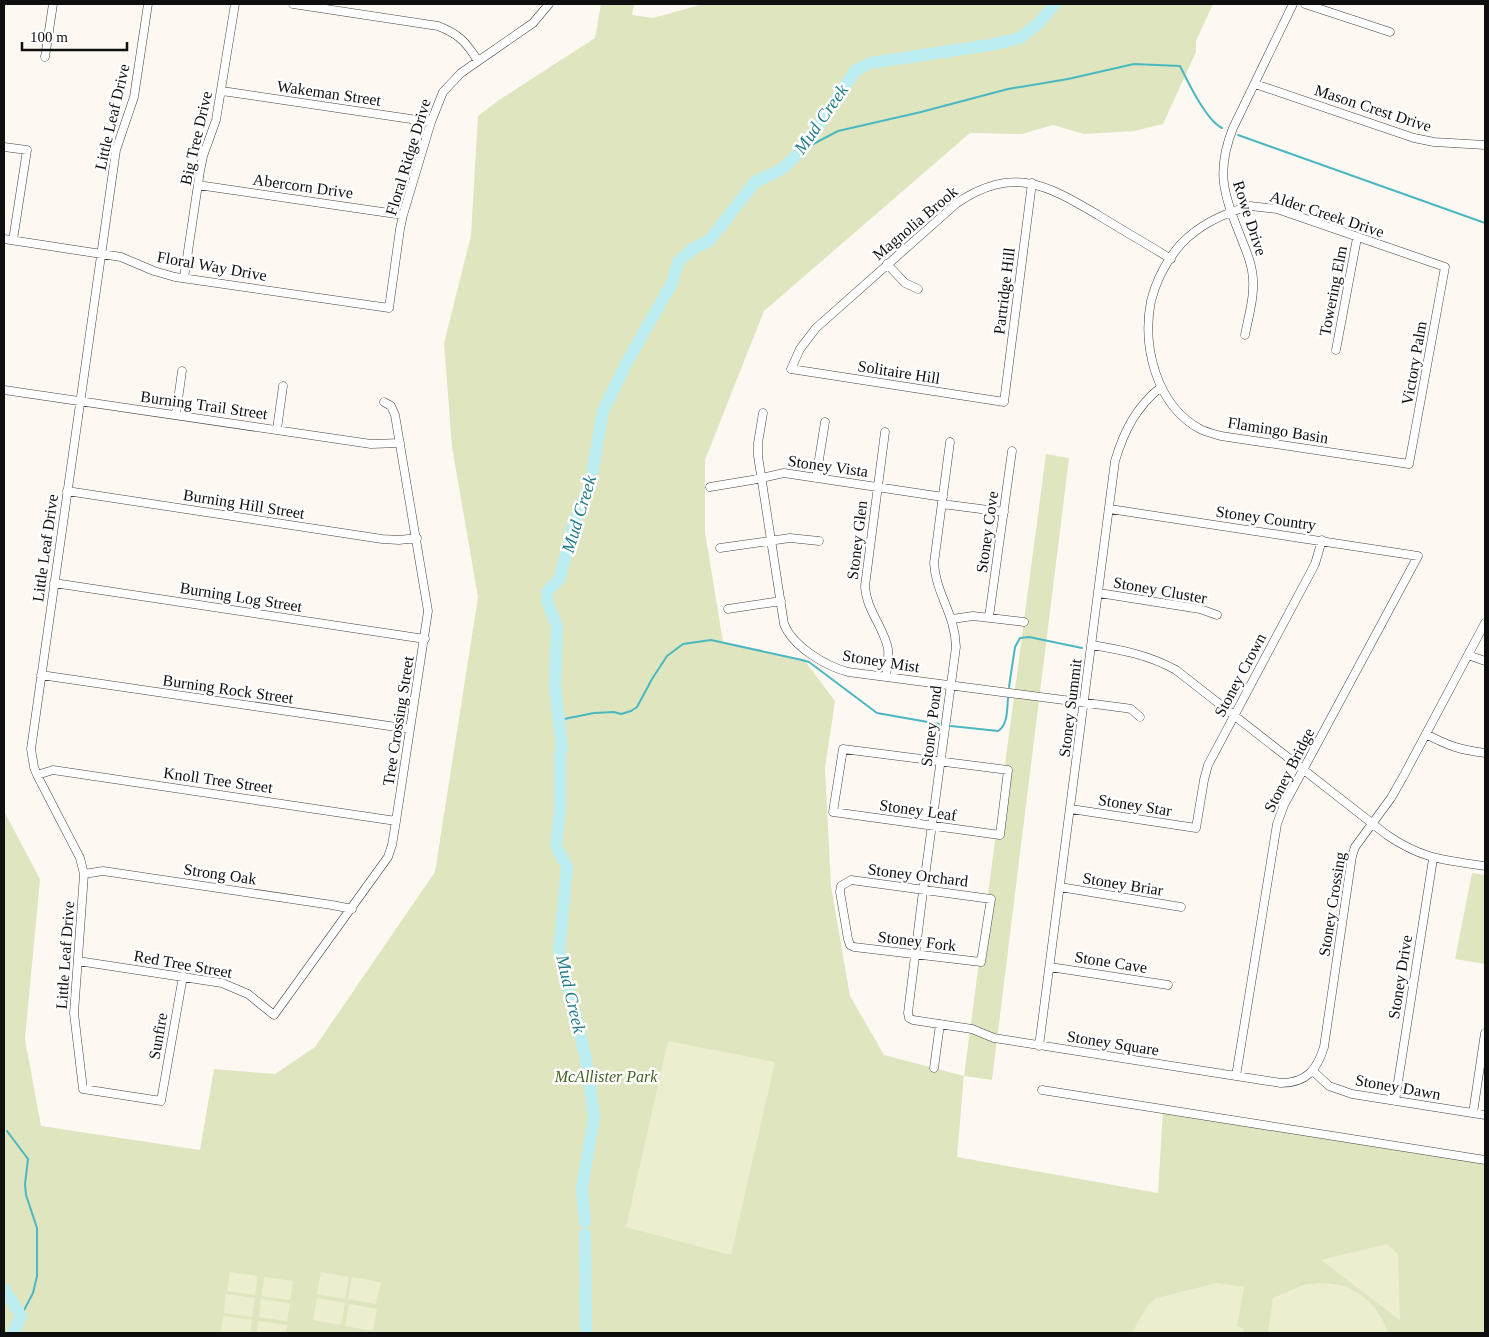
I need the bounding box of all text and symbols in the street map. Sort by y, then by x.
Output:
scale bar [22,20,128,52]
text: 100 m [30,29,68,45]
street label: Little Leaf Drive [92,62,132,172]
street label: Wakeman Street [276,77,383,109]
water label: Mud Creek [789,80,853,158]
street label: Mason Crest Drive [1312,81,1434,135]
street label: Big Tree Drive [177,89,216,187]
street label: Floral Ridge Drive [382,97,435,218]
street label: Abercorn Drive [252,171,354,201]
street label: Rowe Drive [1230,178,1270,258]
street label: Magnolia Brook [869,183,961,264]
street label: Alder Creek Drive [1268,188,1386,240]
street label: Towering Elm [1316,244,1351,338]
street label: Partridge Hill [990,246,1019,336]
street label: Floral Way Drive [156,248,268,285]
street label: Victory Palm [1398,319,1431,406]
street label: Solitaire Hill [857,357,942,387]
street label: Burning Trail Street [139,388,269,423]
street label: Flamingo Basin [1226,414,1330,447]
street label: Stoney Vista [787,452,869,481]
water label: Mud Creek [557,472,601,556]
street label: Burning Hill Street [182,486,306,523]
street label: Stoney Cove [973,490,1002,574]
street label: Little Leaf Drive [29,493,61,603]
street label: Stoney Glen [844,499,871,581]
street label: Stoney Country [1215,503,1317,534]
street label: Stoney Cluster [1112,573,1209,608]
street label: Burning Log Street [179,579,304,616]
street label: Stoney Crown [1211,630,1270,720]
street label: Stoney Mist [841,647,921,677]
street label: Tree Crossing Street [379,654,418,787]
street label: Stoney Summit [1056,657,1086,758]
street label: Burning Rock Street [162,671,295,708]
street label: Stoney Pond [918,685,945,768]
street label: Stoney Bridge [1261,725,1318,815]
street label: Knoll Tree Street [162,764,274,796]
street label: Stoney Star [1097,791,1174,820]
street label: Stoney Leaf [878,796,958,825]
street label: Stoney Crossing [1315,851,1350,958]
street label: Strong Oak [182,860,257,889]
street label: Stoney Orchard [867,860,969,891]
street label: Stoney Briar [1081,869,1165,900]
street label: Little Leaf Drive [53,900,77,1010]
street label: Stoney Fork [877,928,957,955]
street label: Stoney Drive [1385,934,1416,1020]
street label: Red Tree Street [133,947,234,981]
street label: Stone Cave [1073,948,1149,976]
water label: Mud Creek [552,952,590,1036]
street label: Sunfire [146,1011,170,1061]
street label: Stoney Square [1066,1027,1160,1060]
park label: McAllister Park [554,1068,658,1085]
street label: Stoney Dawn [1354,1071,1442,1104]

